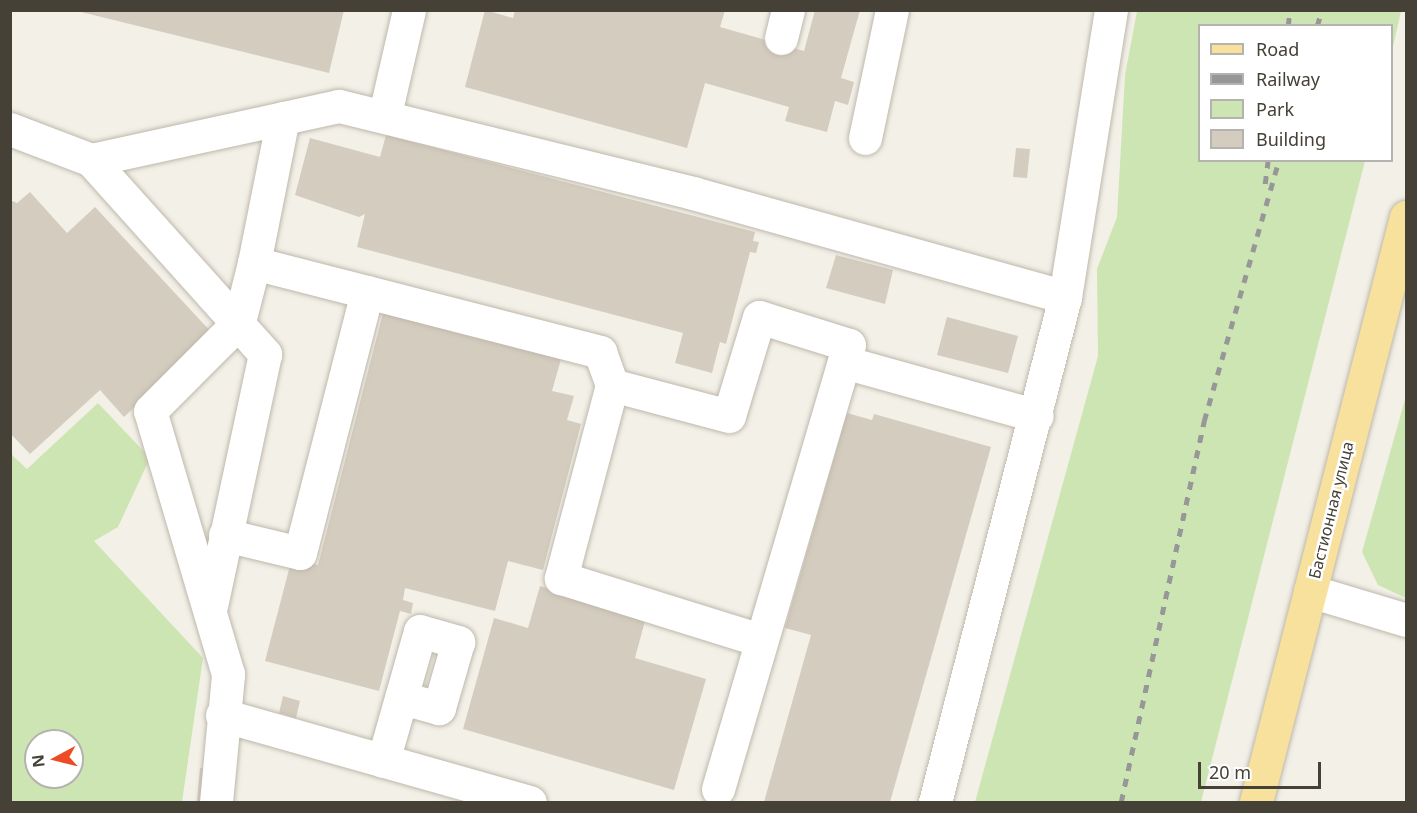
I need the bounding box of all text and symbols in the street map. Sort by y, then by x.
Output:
legend [1198,24,1393,162]
text: Road [1256,37,1299,61]
text: Railway [1256,67,1320,91]
text: Park [1256,97,1294,121]
text: Building [1256,127,1326,151]
street label: Бастионная улица [1305,439,1357,581]
north arrow [24,729,84,789]
scale bar [1201,750,1324,788]
text: N [26,753,50,769]
text: 20 m [1209,760,1251,784]

